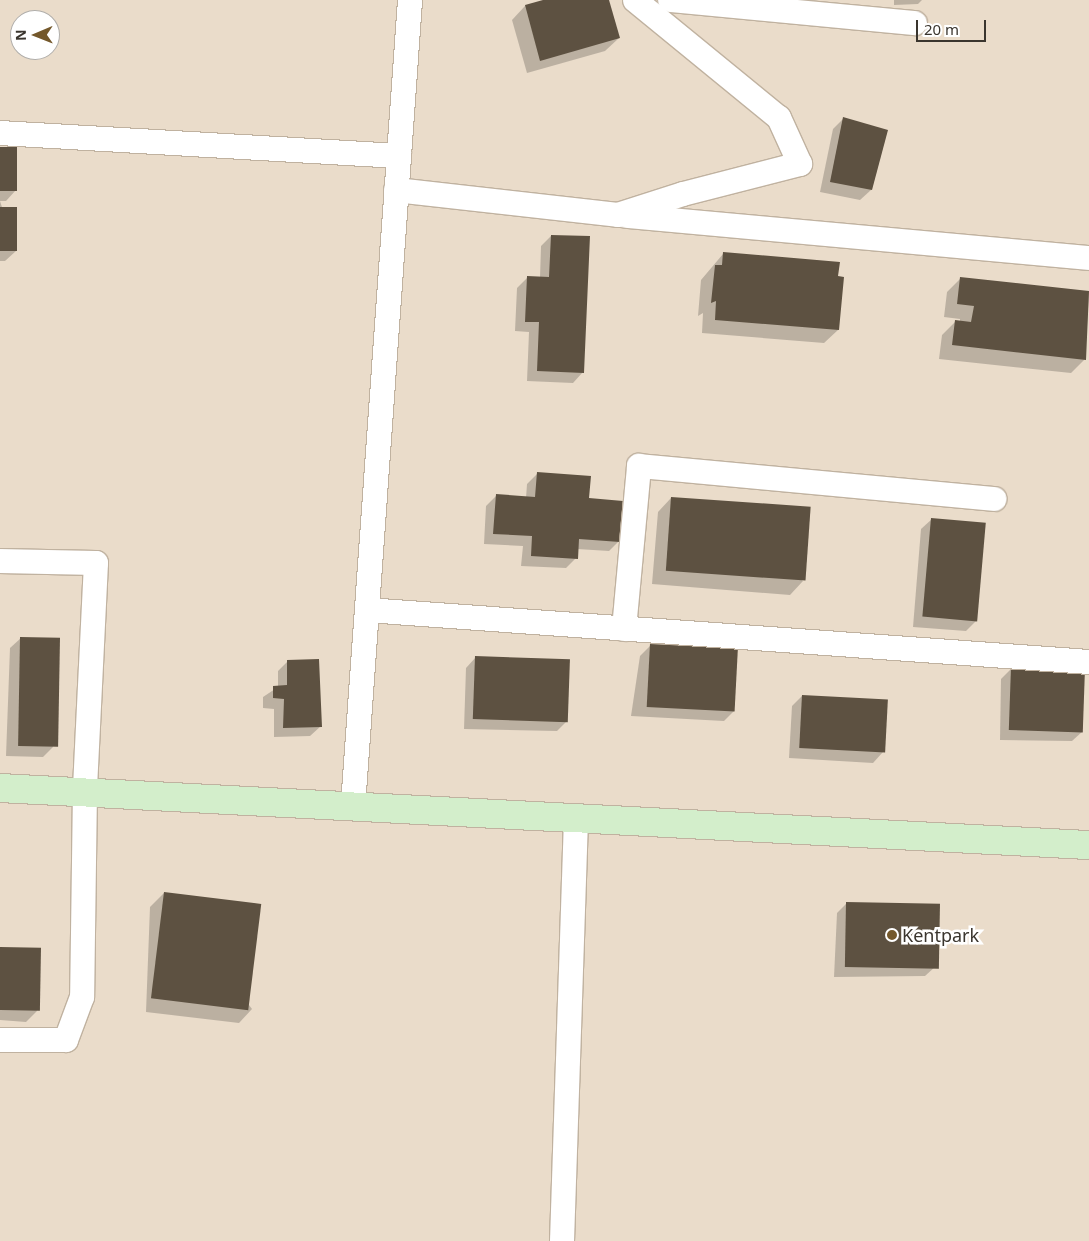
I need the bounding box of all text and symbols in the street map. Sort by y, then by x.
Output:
north arrow [10,10,60,60]
scale bar [919,10,989,42]
text: 20 m [924,19,959,39]
text: N [11,29,30,41]
place label: Kentpark [902,924,979,946]
marker: Kentpark [886,929,898,941]

